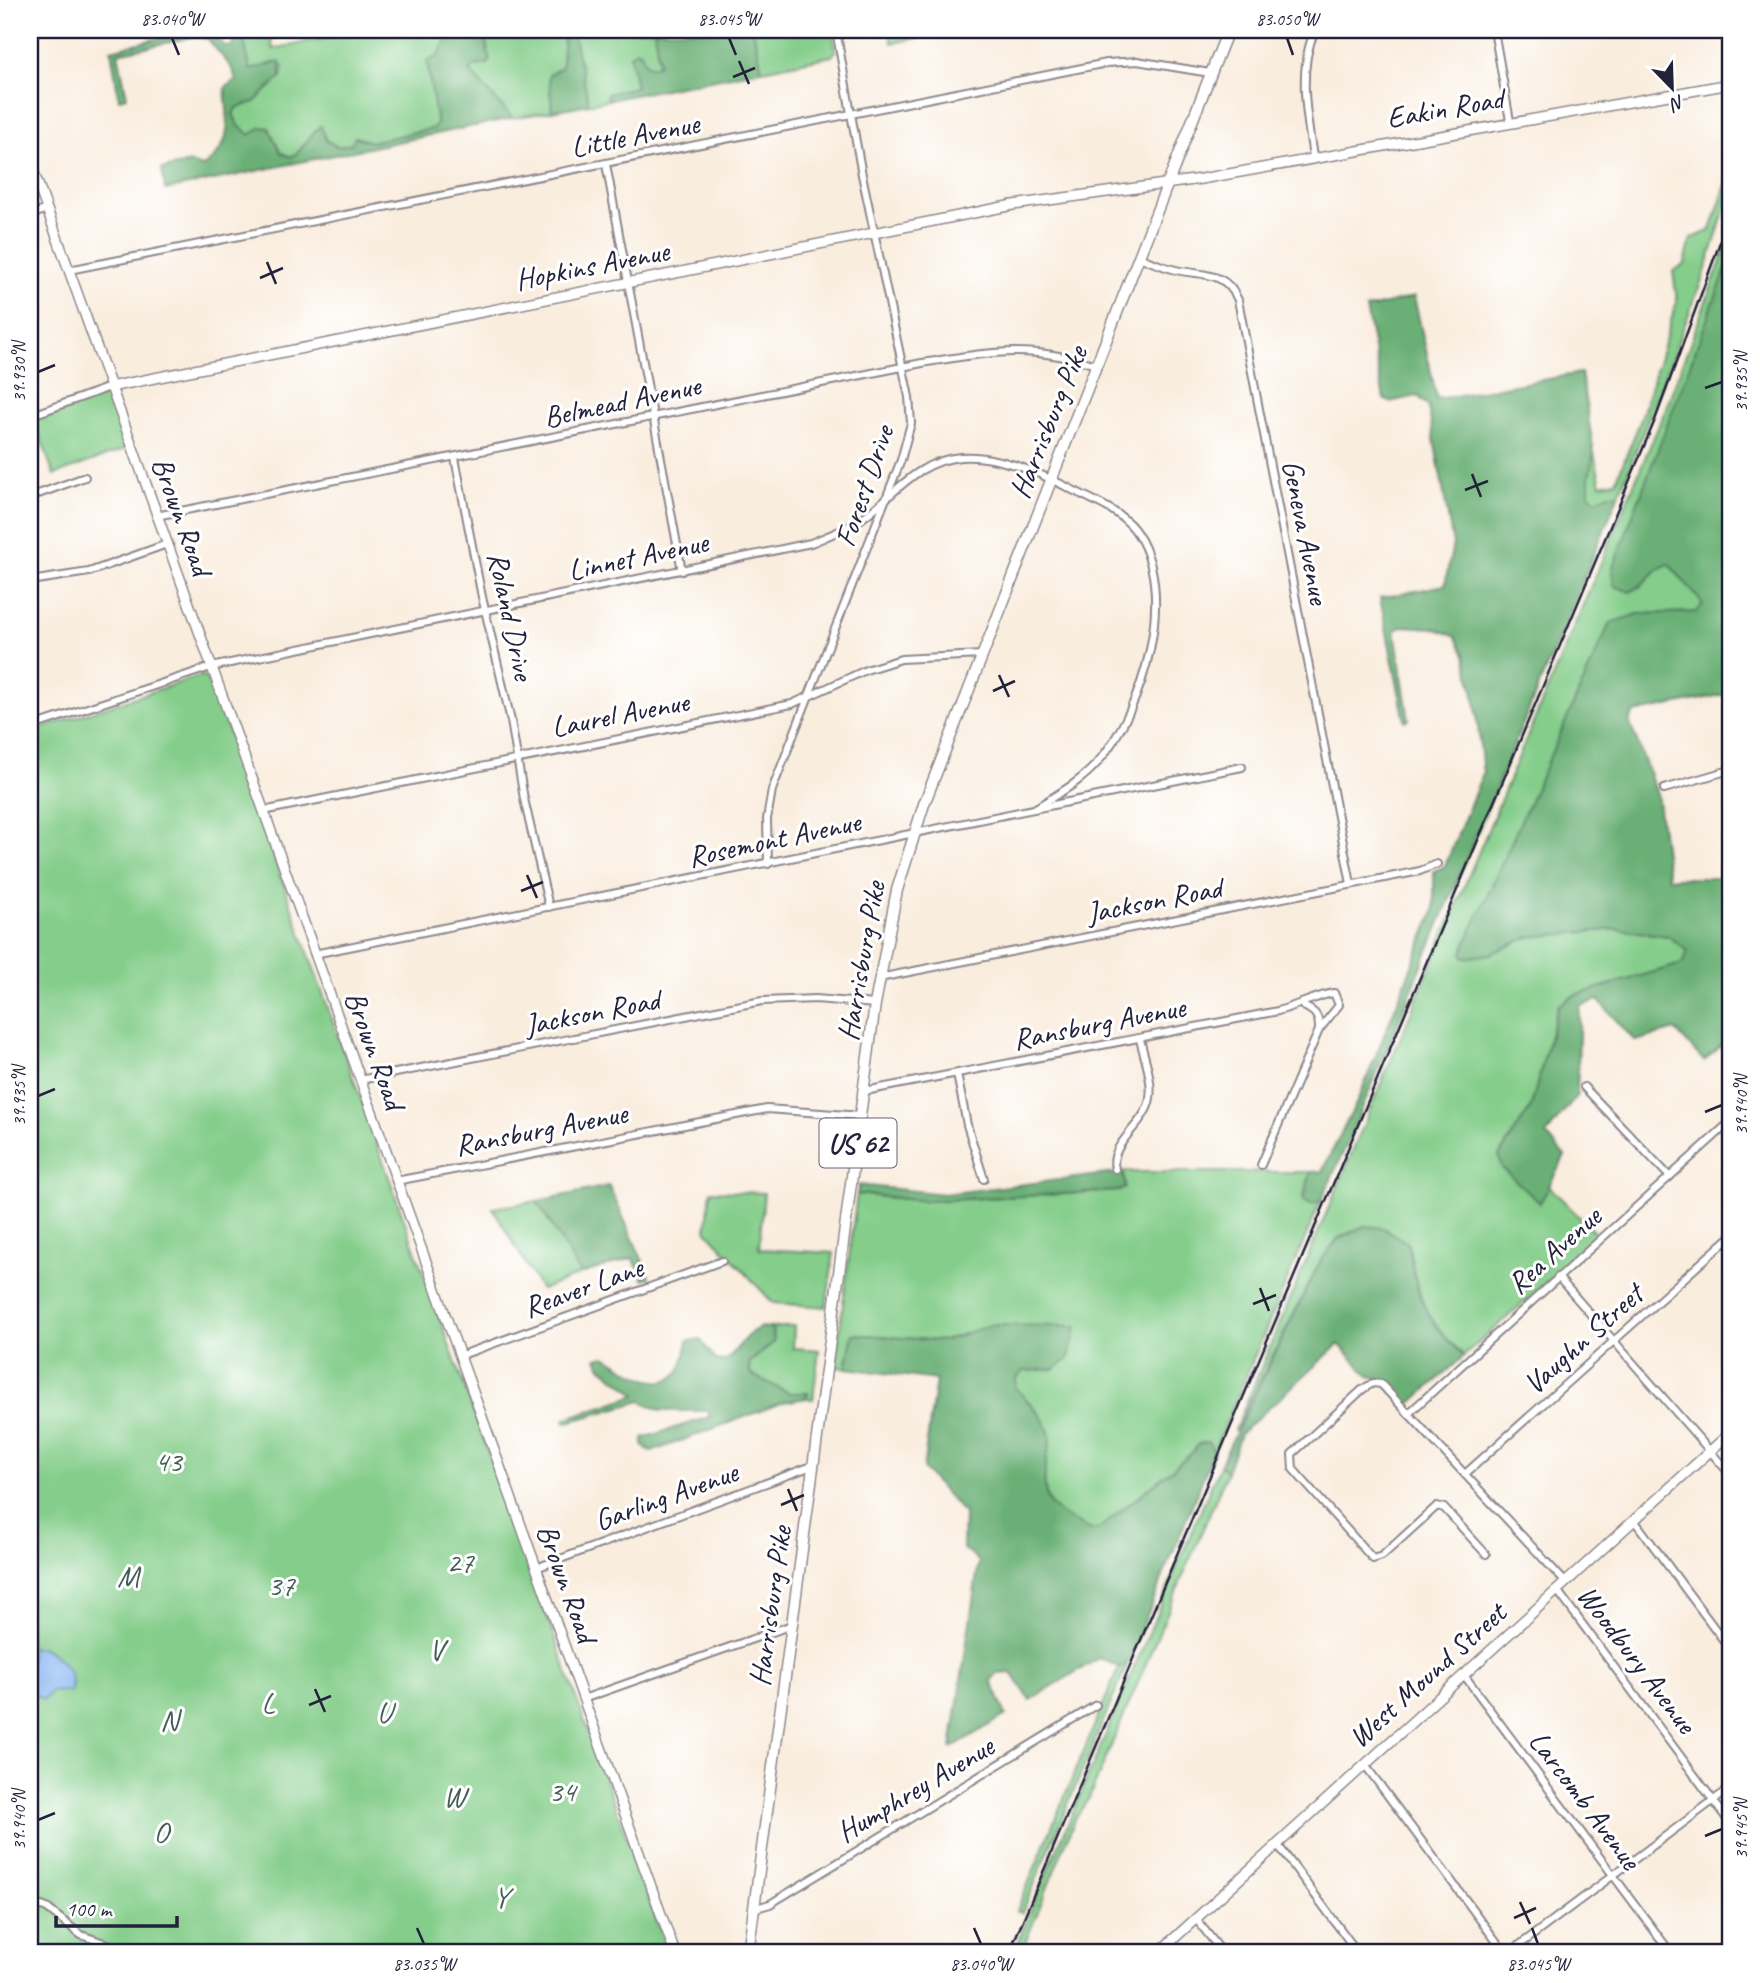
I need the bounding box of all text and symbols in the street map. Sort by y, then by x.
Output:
text: 83.040°W [141,8,206,30]
text: 83.045°W [698,8,763,30]
text: 83.050°W [1256,8,1321,30]
north arrow [1638,52,1708,122]
street label: Eakin Road [1384,78,1510,137]
text: N [1665,89,1688,117]
street label: Little Avenue [568,104,704,166]
street label: Hopkins Avenue [512,231,674,298]
street label: Harrisburg Pike [1000,338,1097,504]
text: 39.930°N [8,339,30,402]
text: 39.935°N [1730,349,1752,412]
street label: Belmead Avenue [540,365,706,436]
street label: Forest Drive [826,418,903,551]
street label: Brown Road [143,452,222,584]
street label: Geneva Avenue [1273,457,1339,610]
street label: Linnet Avenue [565,522,713,589]
street label: Roland Drive [479,549,544,686]
street label: Laurel Avenue [548,682,694,746]
street label: Rosemont Avenue [684,802,866,876]
street label: Jackson Road [1081,868,1229,932]
street label: Harrisburg Pike [828,876,894,1043]
street label: Jackson Road [519,980,667,1044]
street label: Brown Road [336,986,415,1118]
street label: Ransburg Avenue [1010,987,1190,1058]
text: 39.935°N [8,1063,30,1126]
text: 39.940°N [1730,1072,1752,1135]
street label: Ransburg Avenue [452,1093,632,1164]
road number: US 62 [820,1118,896,1168]
street label: Rea Avenue [1499,1196,1611,1302]
street label: Reaver Lane [518,1247,650,1326]
street label: Vaughn Street [1515,1273,1654,1403]
park label: 43 [155,1442,184,1480]
street label: Garling Avenue [589,1452,745,1539]
street label: Brown Road [528,1519,607,1651]
street label: Harrisburg Pike [740,1522,800,1688]
park label: 27 [447,1543,475,1581]
park label: M [117,1557,141,1595]
park label: 37 [268,1566,296,1604]
street label: Woodbury Avenue [1569,1577,1707,1743]
street label: West Mound Street [1340,1592,1516,1756]
park label: V [429,1630,449,1668]
park label: L [262,1684,276,1722]
park label: U [377,1693,397,1731]
park label: N [160,1701,183,1739]
street label: Larcomb Avenue [1520,1723,1651,1879]
street label: Humphrey Avenue [830,1726,1002,1851]
park label: 34 [549,1772,578,1810]
park label: W [443,1777,470,1815]
text: 39.940°N [8,1787,30,1850]
text: 39.945°N [1730,1796,1752,1859]
park label: O [154,1813,172,1851]
park label: Y [493,1878,514,1916]
scale bar [56,1885,177,1929]
text: 100 m [66,1896,113,1922]
text: 83.035°W [393,1953,458,1975]
text: 83.040°W [950,1953,1015,1975]
text: 83.045°W [1507,1953,1572,1975]

